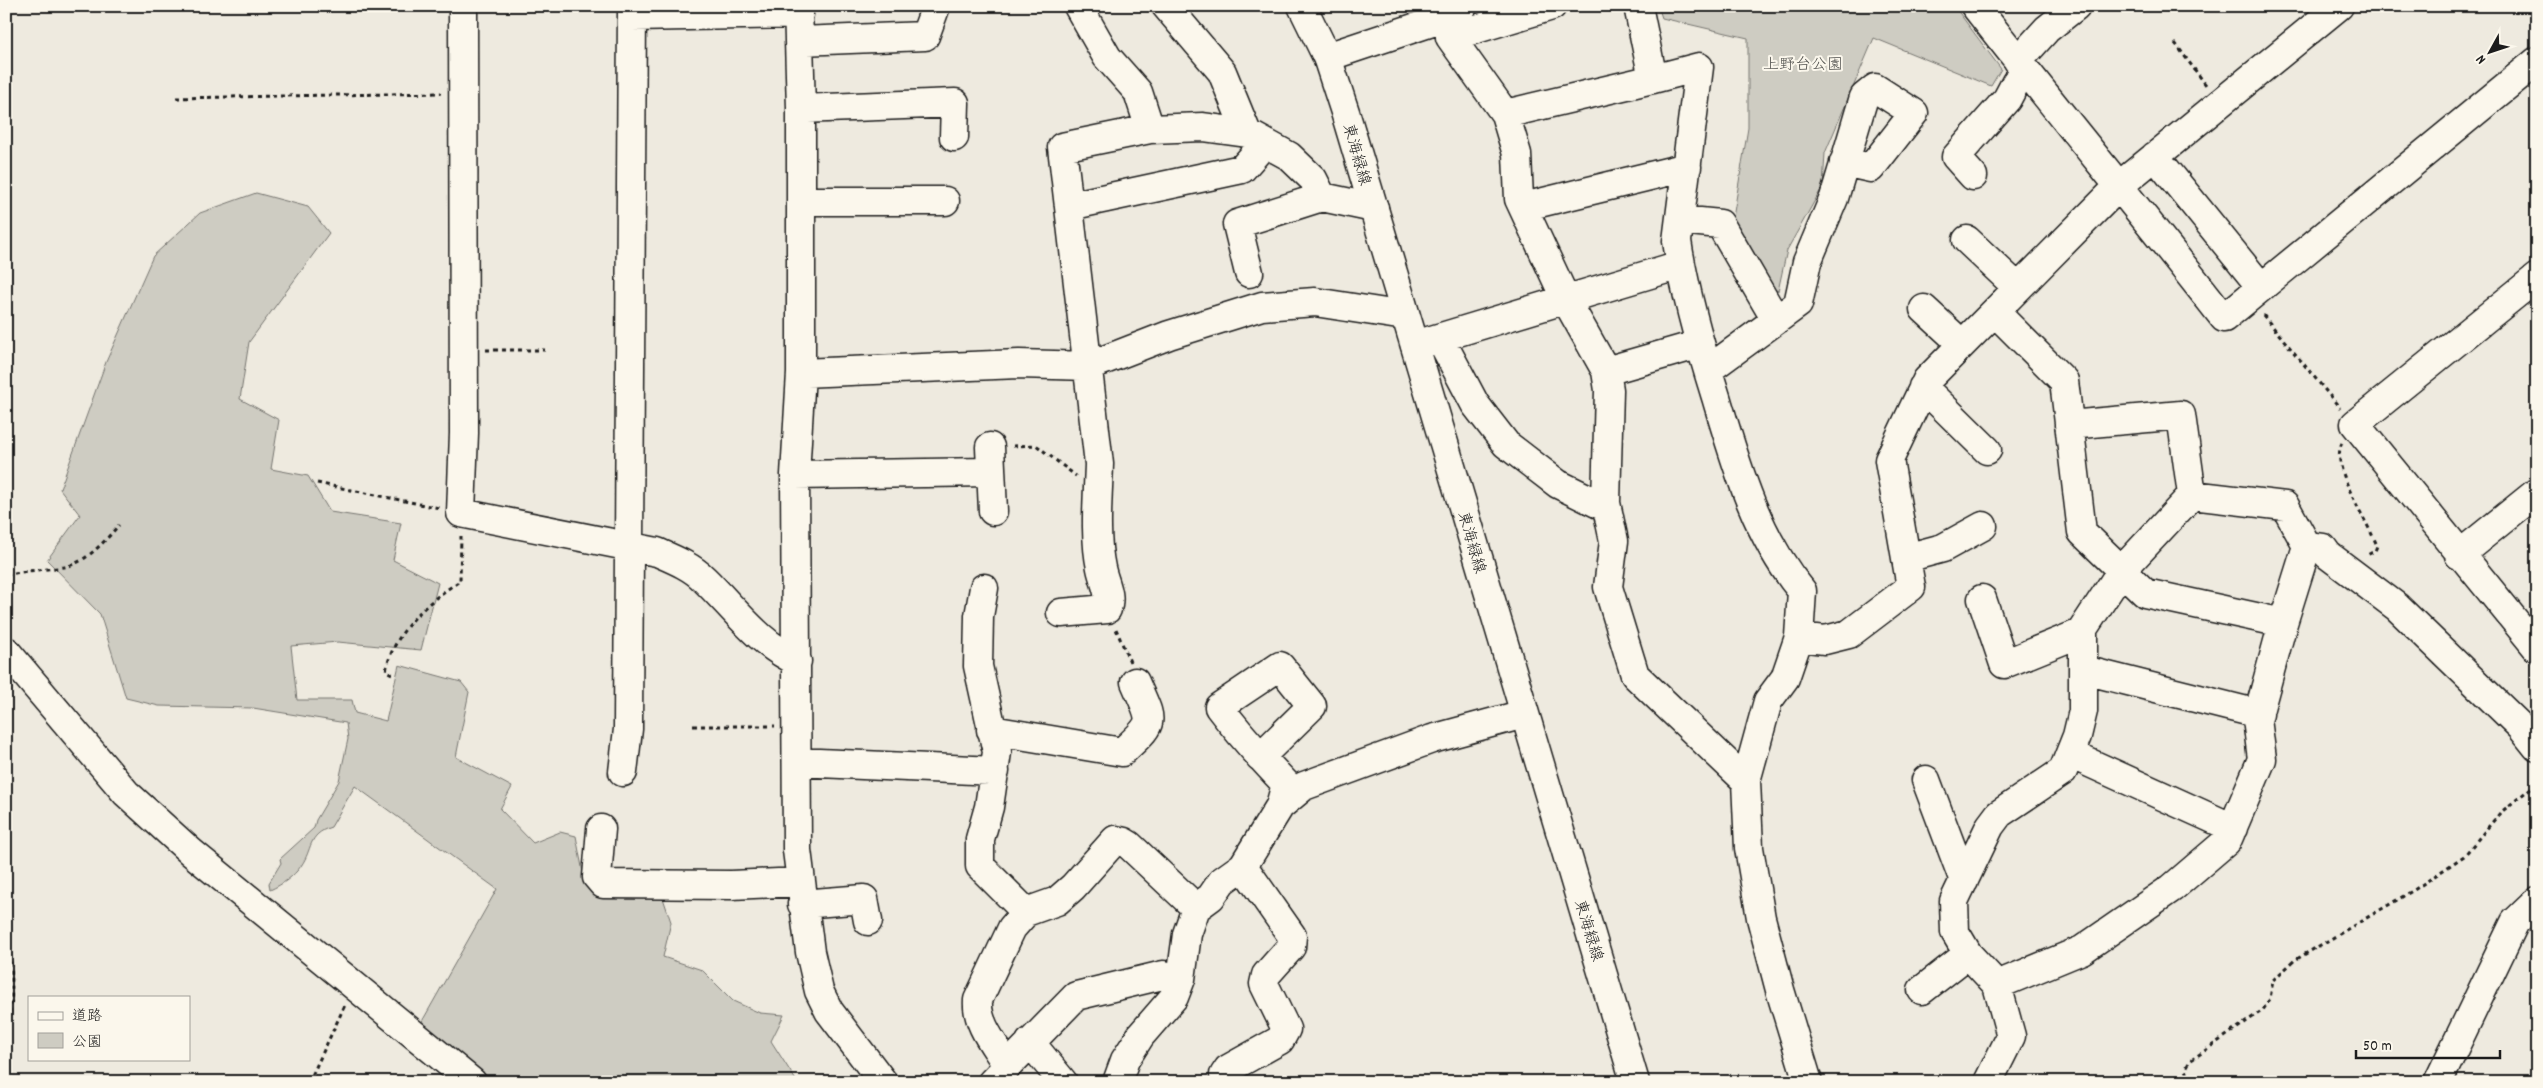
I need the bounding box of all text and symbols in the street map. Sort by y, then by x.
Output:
north arrow [2466,28,2516,78]
text: N [2472,50,2491,68]
park label: 上野台公園 [1763,54,1843,77]
street label: 東海緑線 [1336,121,1375,189]
street label: 東海緑線 [1451,509,1490,577]
street label: 東海緑線 [1567,897,1608,965]
legend [28,996,190,1060]
text: 道路 [72,1006,102,1028]
scale bar [2356,1028,2499,1060]
text: 公園 [72,1032,102,1054]
text: 50 m [2363,1036,2392,1058]

